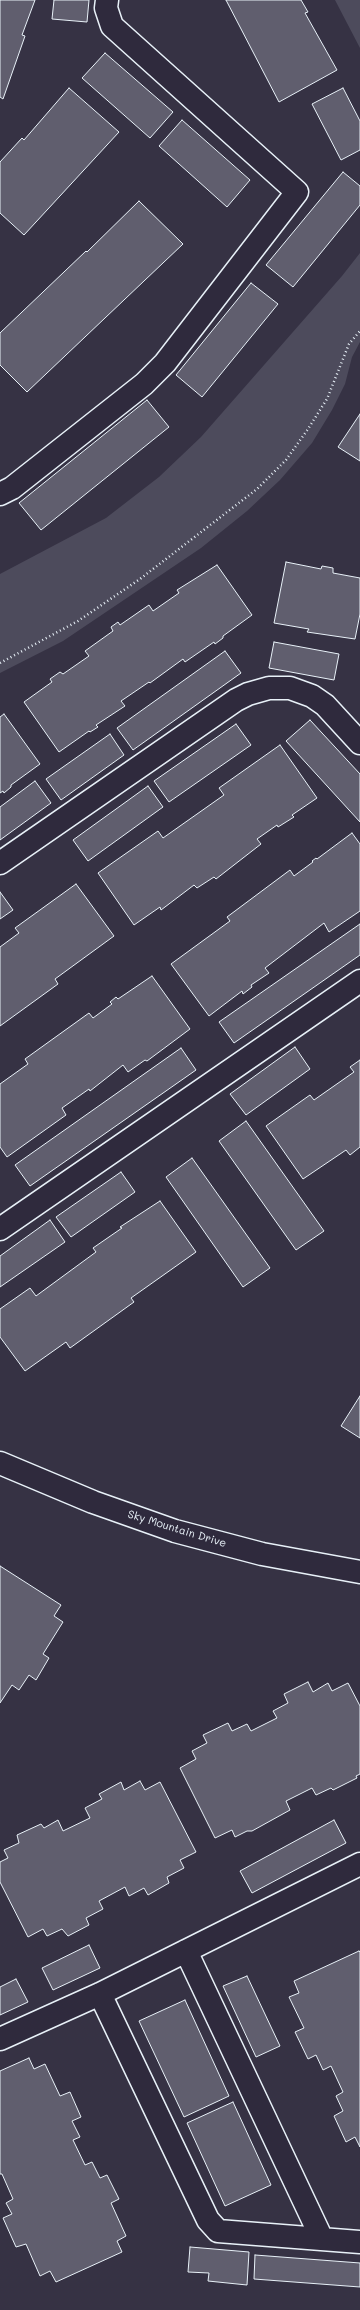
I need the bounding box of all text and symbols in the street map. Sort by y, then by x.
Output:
street label: Sky Mountain Drive [126,1508,228,1550]

